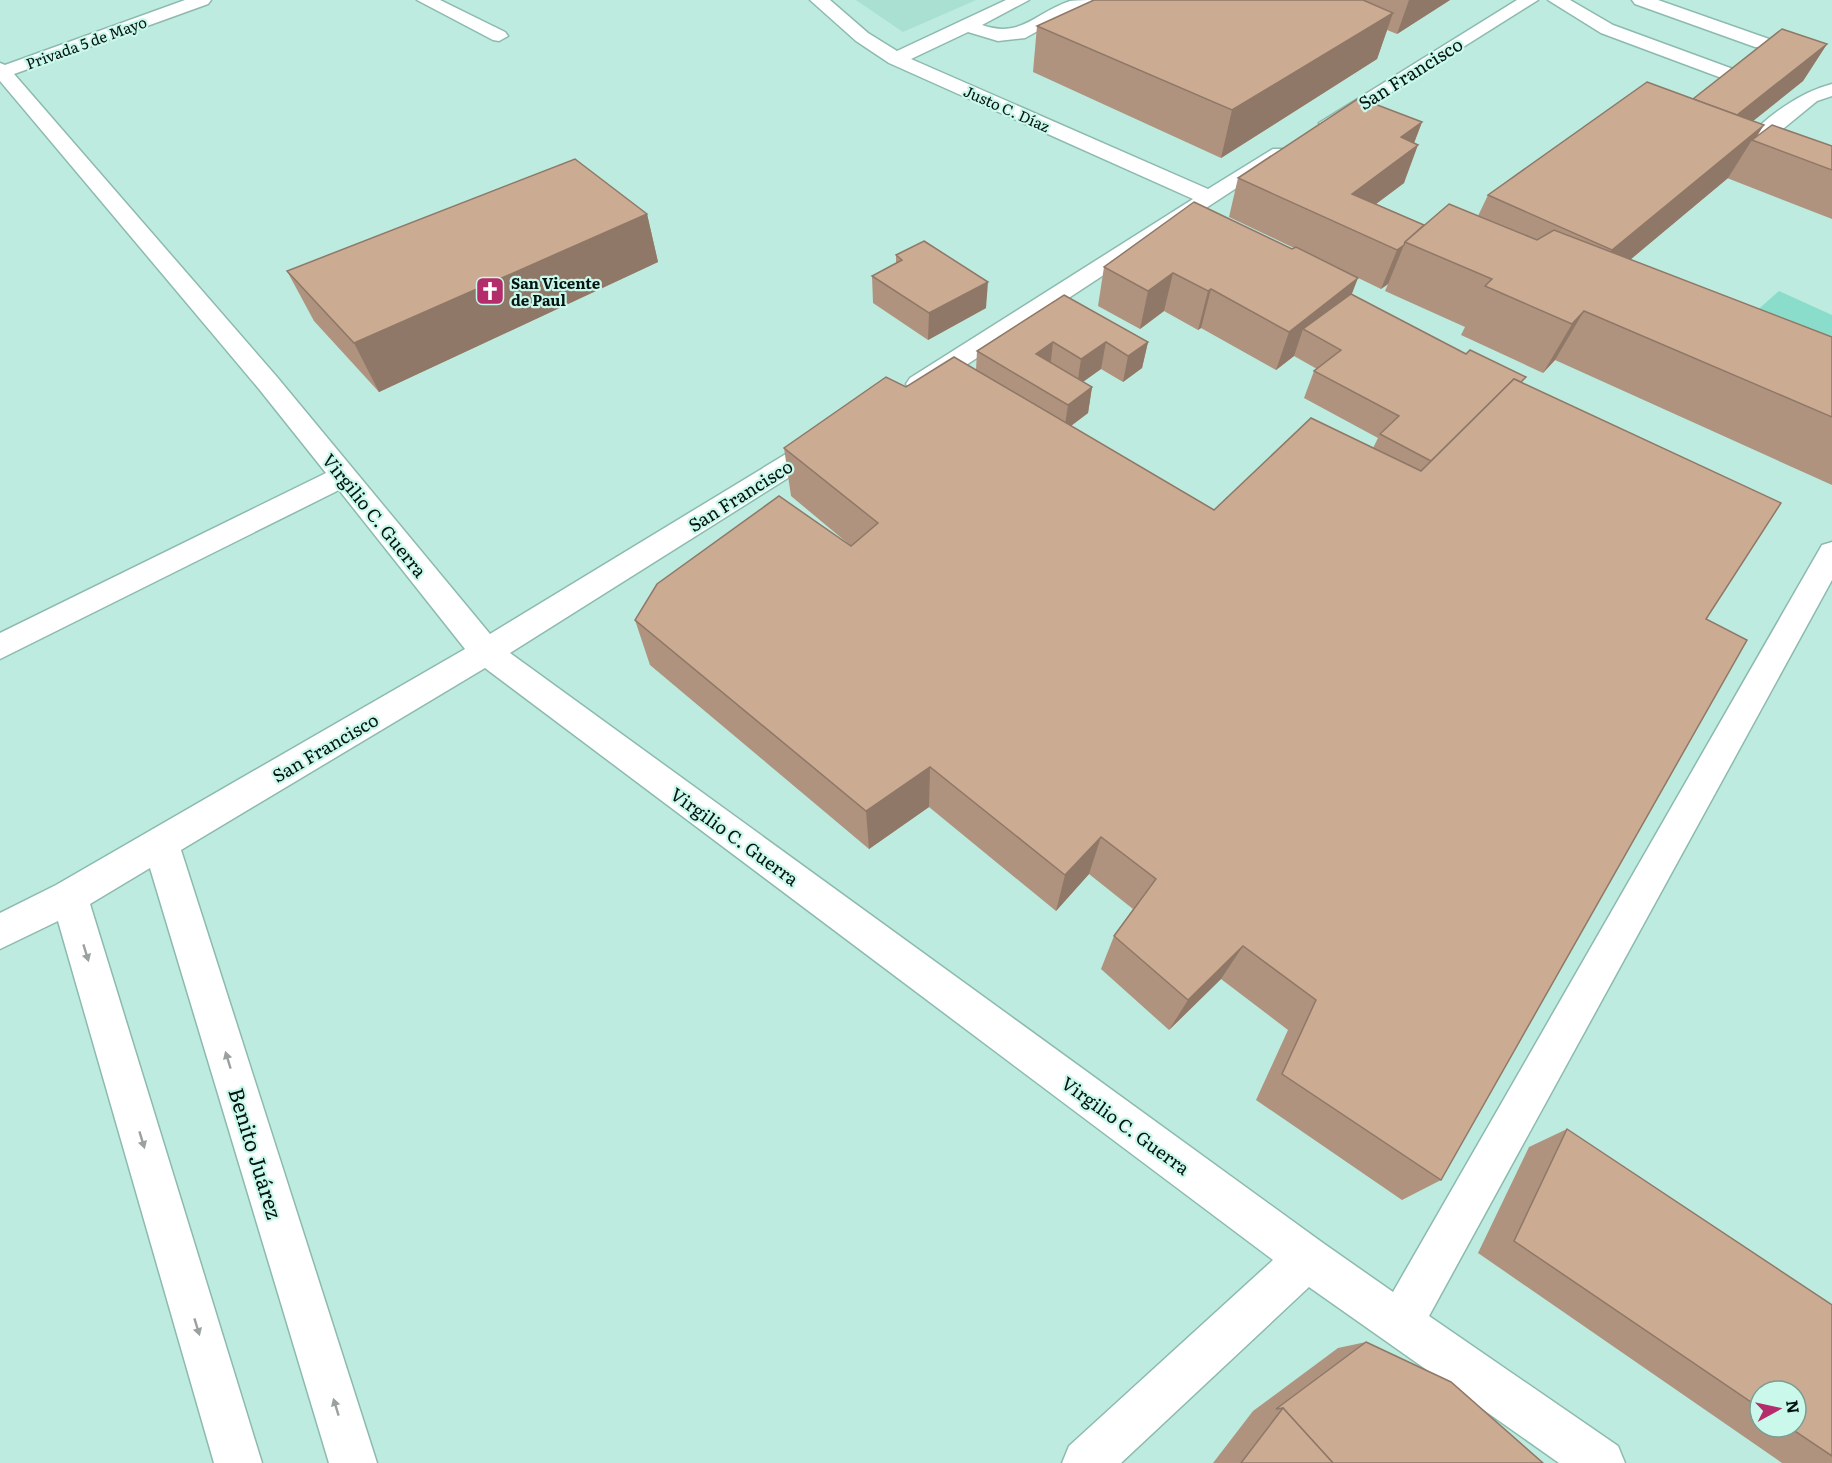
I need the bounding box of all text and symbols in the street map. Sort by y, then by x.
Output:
street label: Privada 5 de Mayo [22,9,150,75]
street label: San Francisco [1352,30,1468,116]
street label: Justo C. Díaz [960,79,1054,137]
place label: San Vicente de Paul [511,271,601,311]
church icon: San Vicente de Paul [474,275,506,307]
street label: Virgilio C. Guerra [316,447,434,583]
street label: San Francisco [682,452,798,538]
street label: San Francisco [267,706,383,788]
street label: Virgilio C. Guerra [665,780,805,892]
one-way arrow [82,945,91,963]
one-way arrow [223,1051,232,1069]
street label: Virgilio C. Guerra [1056,1069,1196,1181]
street label: Benito Juárez [222,1083,292,1223]
one-way arrow [138,1131,147,1149]
one-way arrow [193,1318,202,1336]
north arrow [1748,1379,1808,1439]
one-way arrow [331,1398,340,1416]
text: N [1781,1398,1807,1415]

